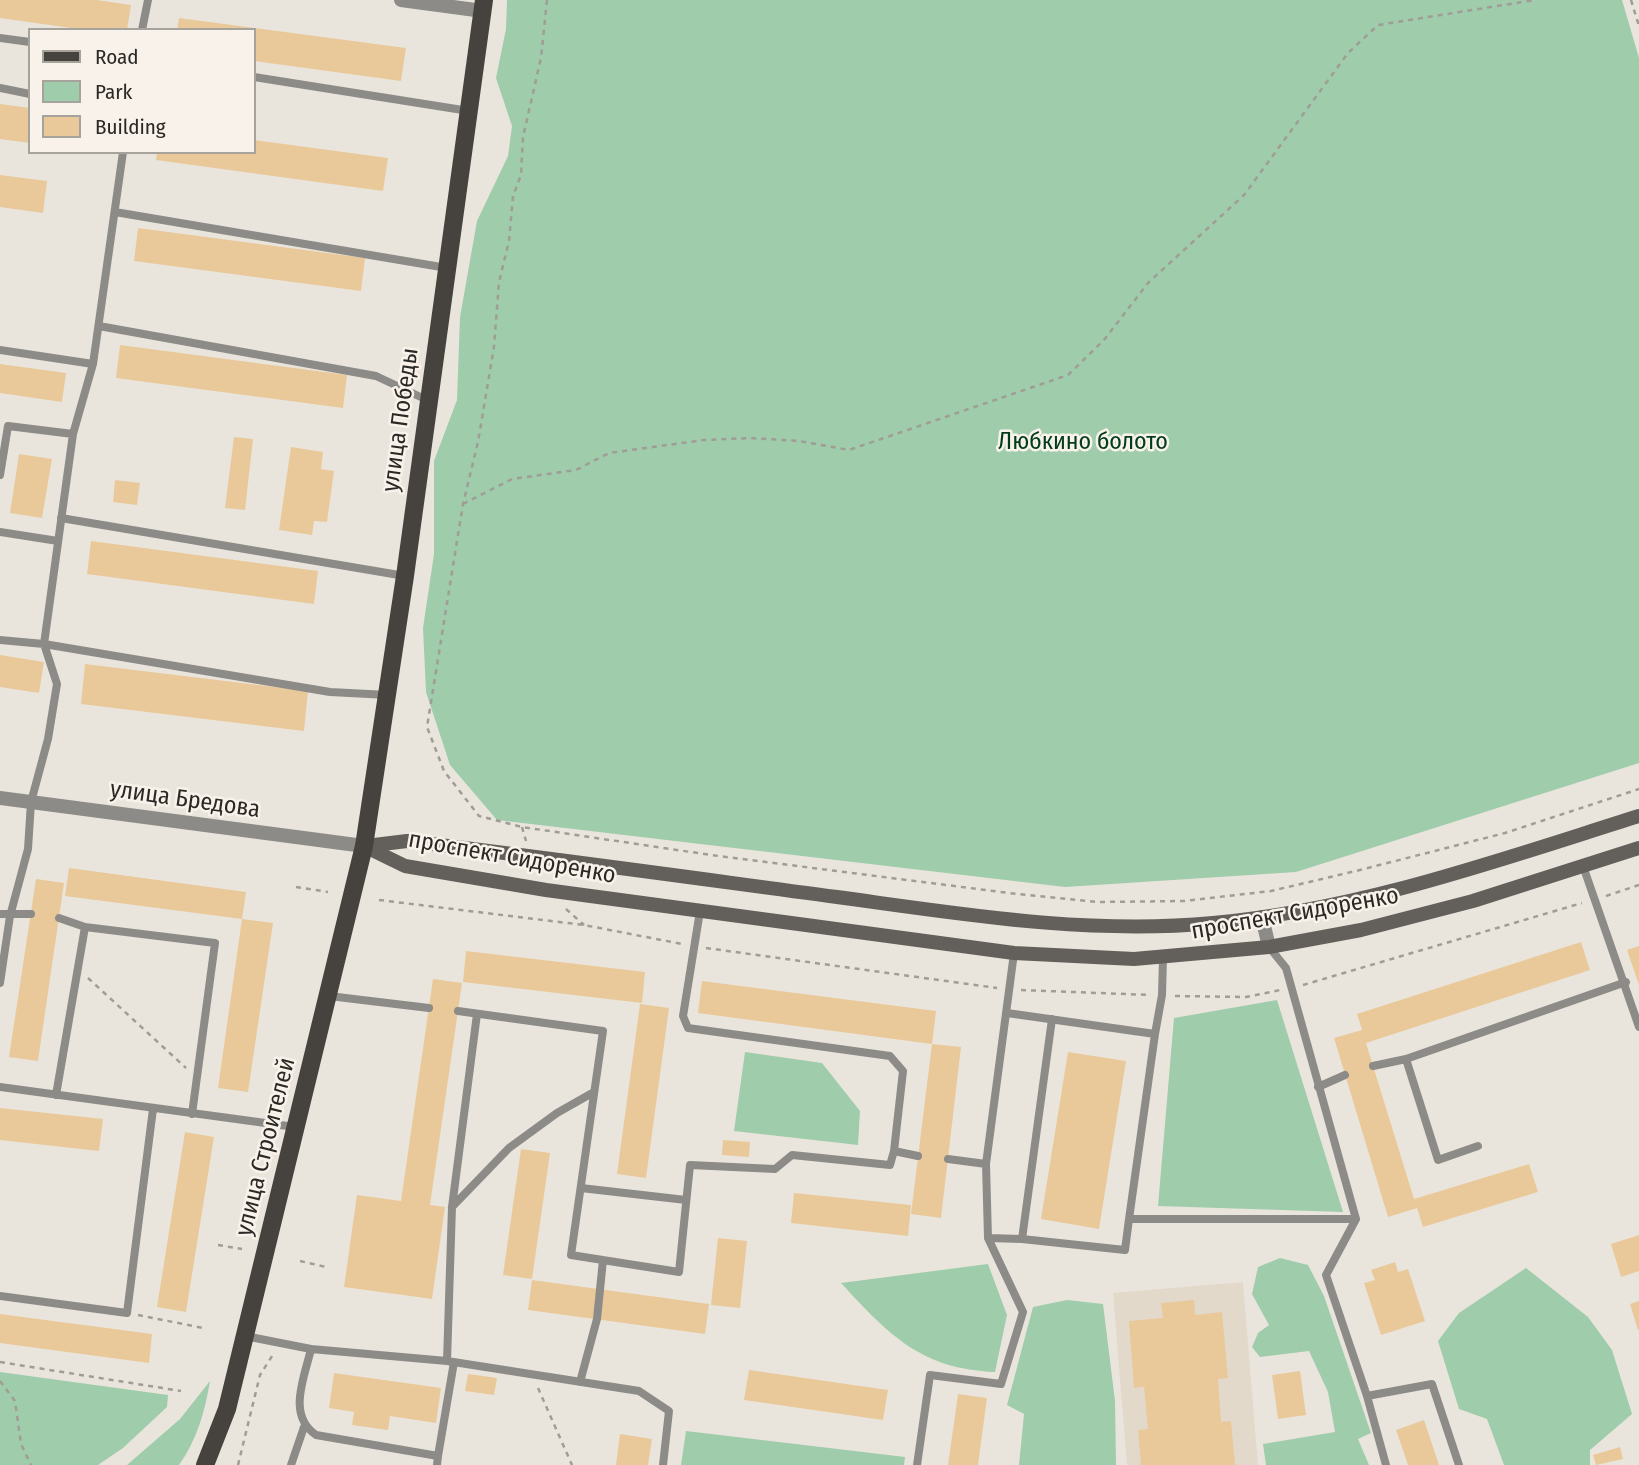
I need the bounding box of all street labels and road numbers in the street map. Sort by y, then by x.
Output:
street label: улица Победы [377,346,425,494]
street label: улица Бредова [108,775,262,825]
street label: проспект Сидоренко [406,826,618,890]
street label: проспект Сидоренко [1189,882,1401,946]
street label: улица Строителей [230,1055,302,1239]

